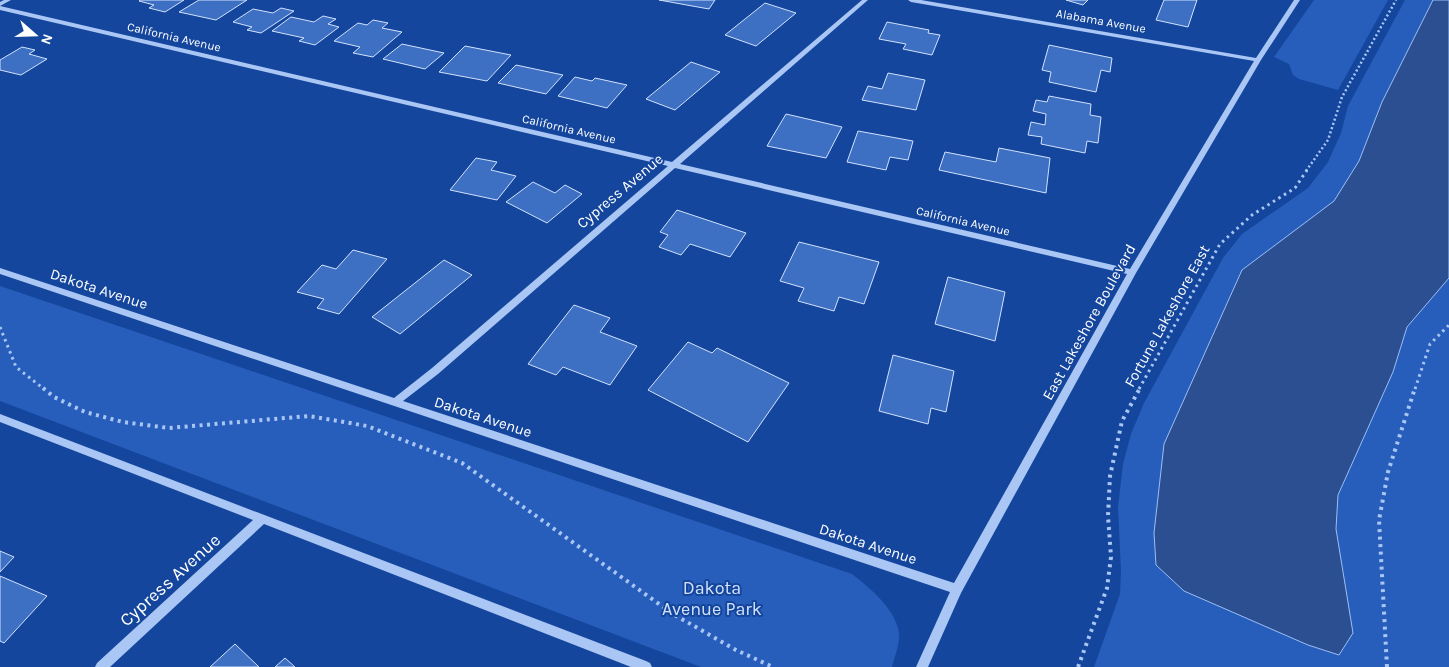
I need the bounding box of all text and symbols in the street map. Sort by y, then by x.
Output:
street label: Alabama Avenue [1055,6,1147,36]
north arrow [10,10,60,60]
street label: California Avenue [126,19,222,55]
text: N [37,32,56,47]
street label: California Avenue [521,111,617,147]
street label: Cypress Avenue [573,150,667,232]
street label: California Avenue [915,203,1011,239]
street label: East Lakeshore Boulevard [1039,241,1139,403]
street label: Fortune Lakeshore East [1120,242,1214,390]
street label: Dakota Avenue [48,265,150,313]
street label: Dakota Avenue [432,393,534,441]
street label: Dakota Avenue [817,520,919,568]
street label: Cypress Avenue [115,529,225,631]
park label: Dakota Avenue Park [662,577,762,620]

